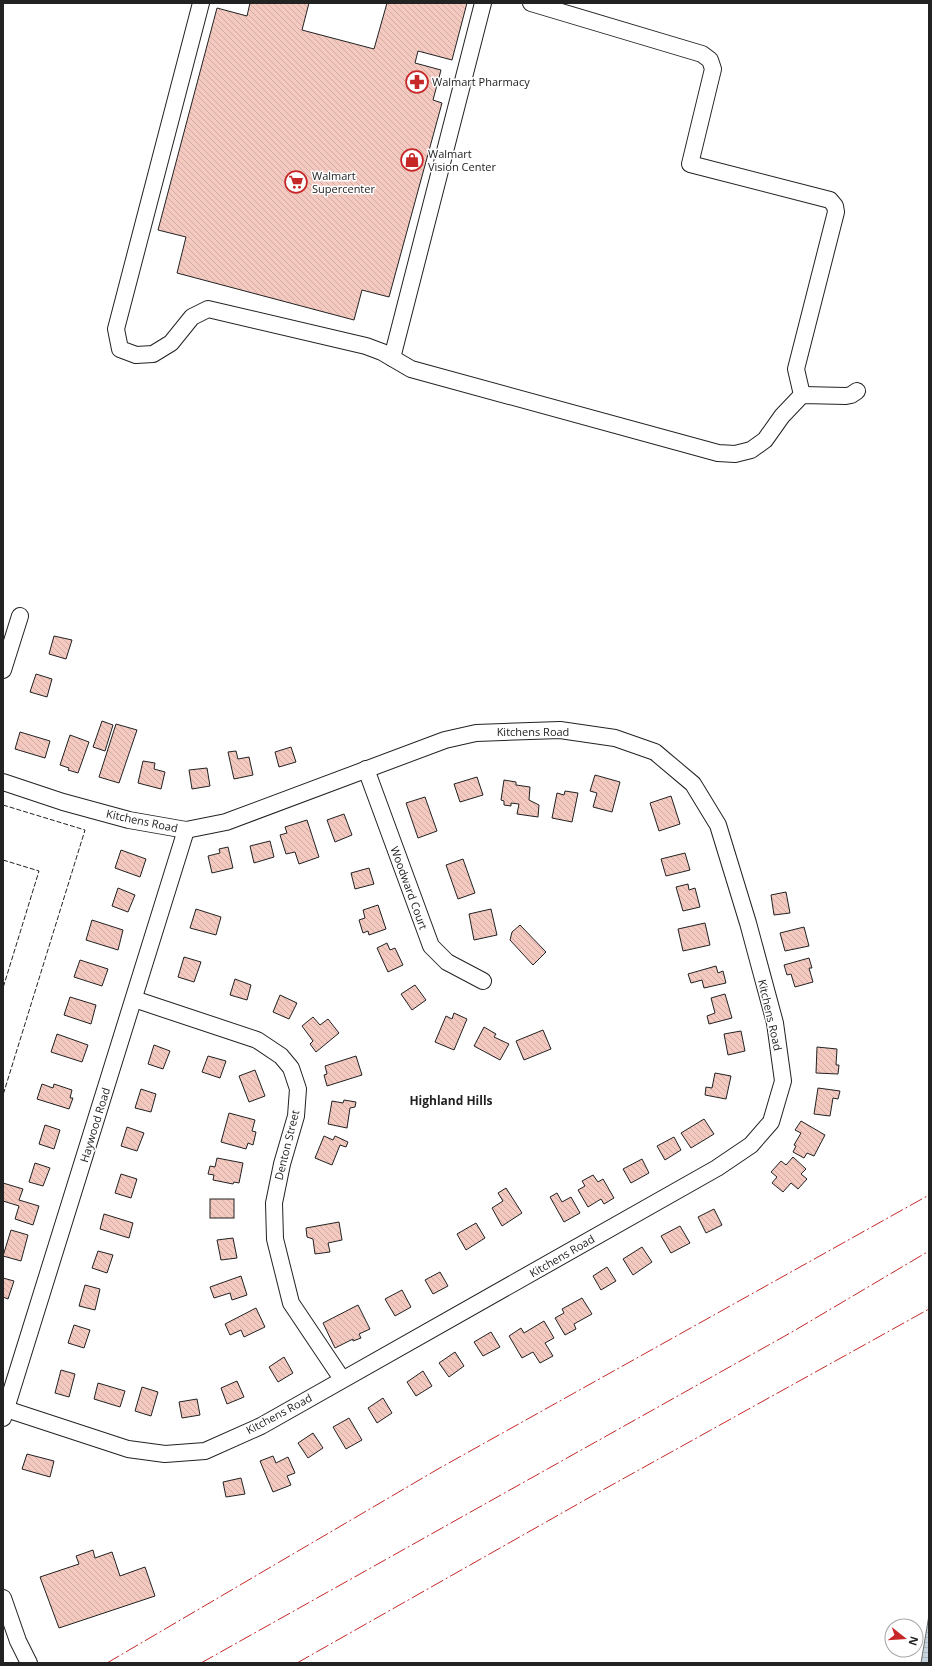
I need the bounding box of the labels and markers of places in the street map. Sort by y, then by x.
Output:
pharmacy icon: Walmart Pharmacy [404,69,430,95]
place label: Walmart Pharmacy [432,74,530,89]
place label: Walmart Vision Center [428,146,497,174]
shop icon: Walmart Vision Center [399,147,425,173]
place label: Walmart Supercenter [312,168,375,196]
supermarket icon: Walmart Supercenter [283,169,309,195]

